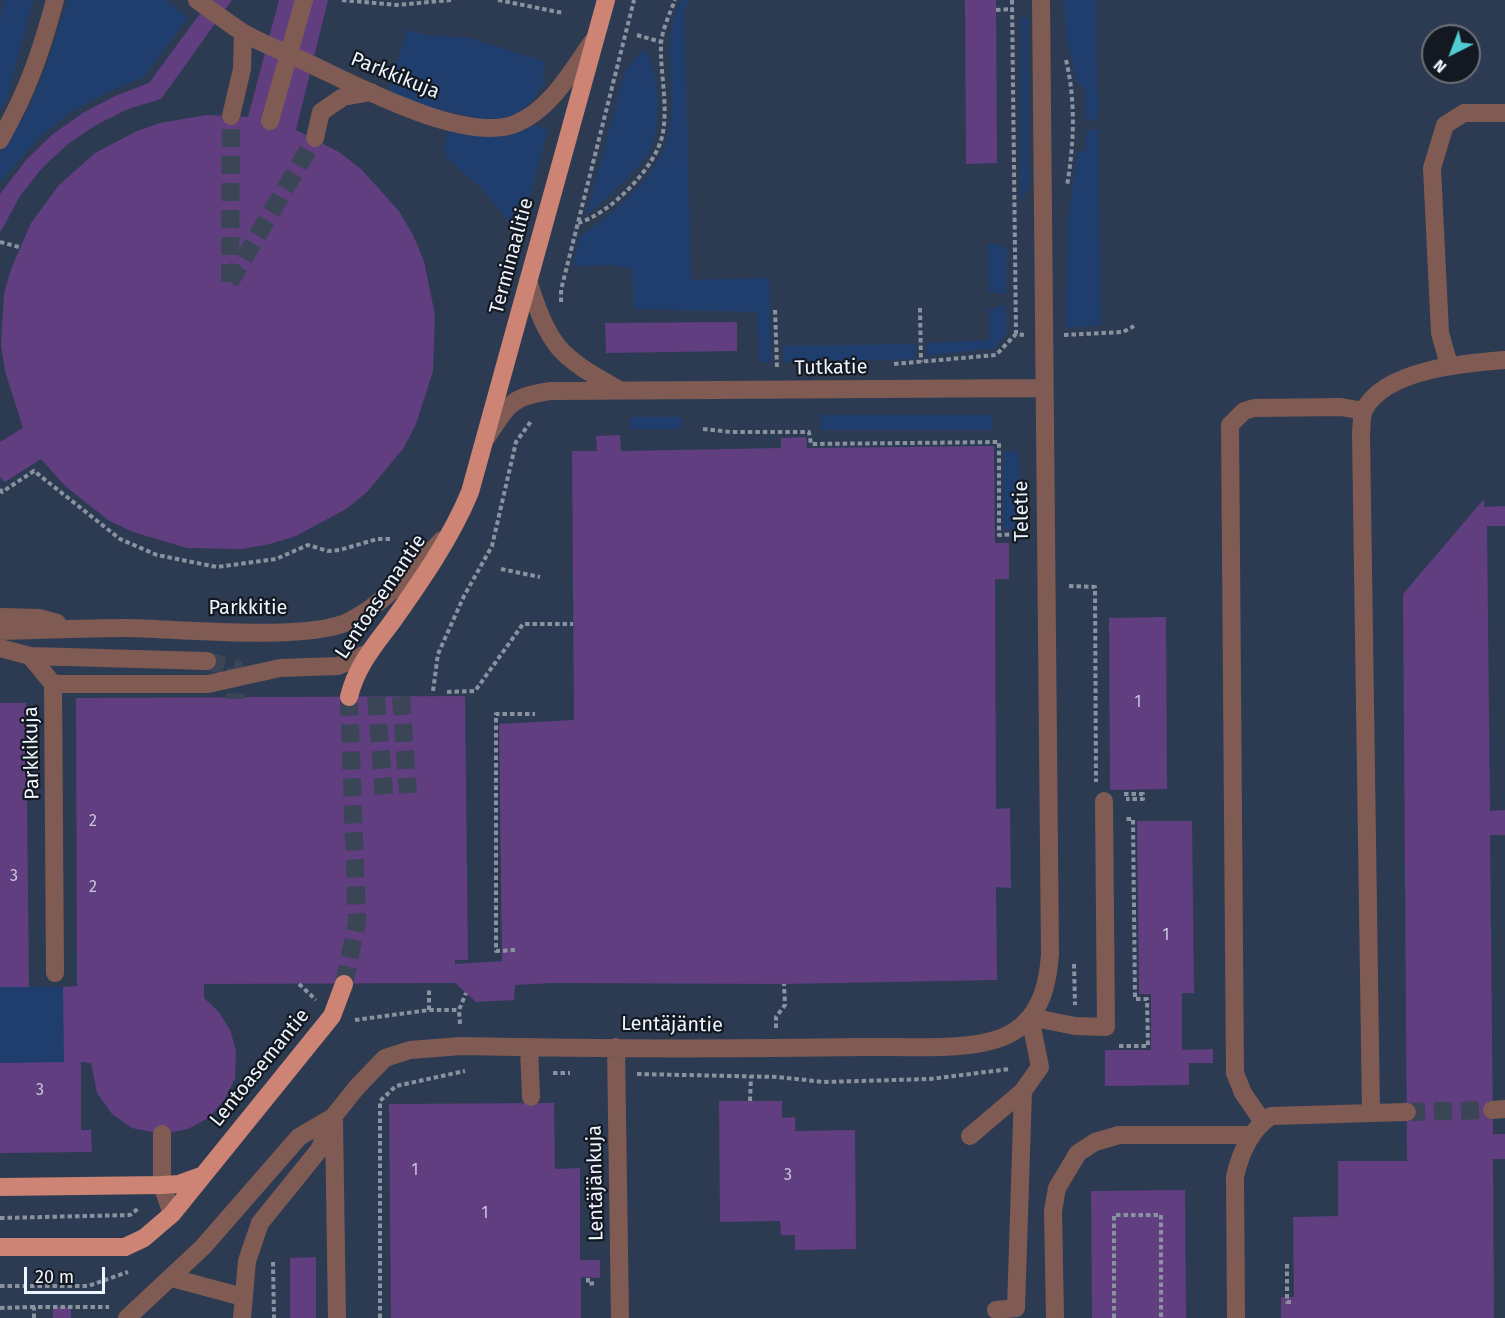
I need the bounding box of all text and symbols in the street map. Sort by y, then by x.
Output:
north arrow [1421,24,1481,84]
street label: Parkkikuja [347,47,443,105]
text: N [1430,56,1450,77]
street label: Terminaalitie [485,195,539,317]
street label: Tutkatie [794,355,868,381]
street label: Teletie [1009,481,1035,541]
street label: Lentoasemantie [331,530,431,664]
street label: Parkkitie [209,596,287,620]
house number: 1 [1135,693,1141,713]
street label: Parkkikuja [19,706,45,800]
house number: 2 [89,812,97,832]
house number: 3 [10,867,18,887]
house number: 2 [89,878,97,898]
house number: 1 [1163,926,1169,946]
street label: Lentoasemantie [205,1004,315,1132]
street label: Lentäjäntie [621,1012,723,1038]
house number: 3 [36,1081,44,1101]
street label: Lentäjänkuja [583,1125,609,1241]
house number: 1 [412,1161,418,1181]
house number: 3 [784,1166,792,1186]
house number: 1 [482,1204,488,1224]
scale bar [27,1255,108,1293]
text: 20 m [35,1266,74,1288]

